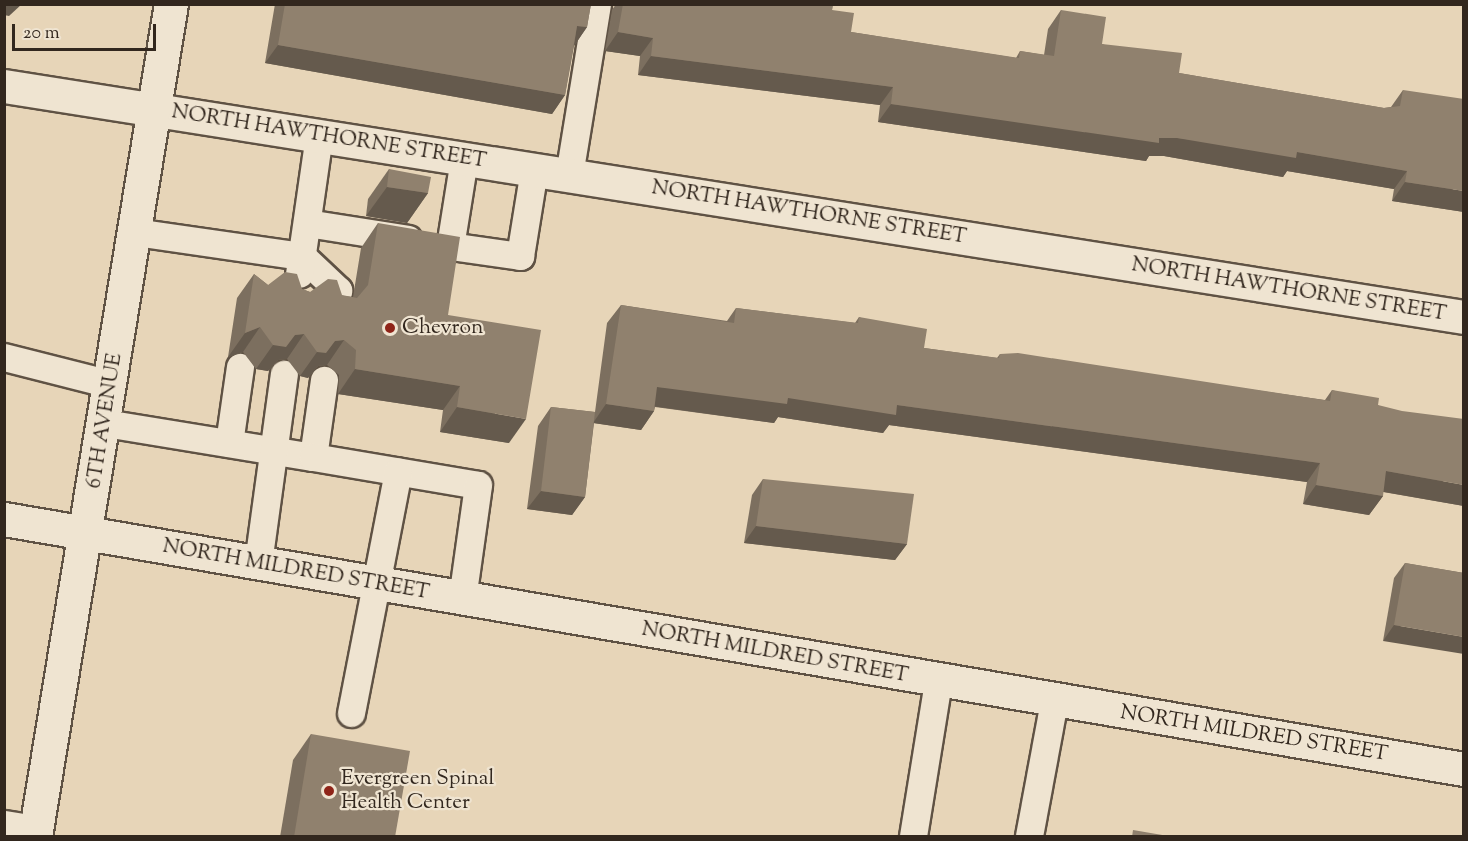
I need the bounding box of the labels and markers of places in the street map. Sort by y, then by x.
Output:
place label: Chevron [402,315,483,341]
marker: Chevron [383,321,397,335]
place label: Evergreen Spinal Health Center [341,766,494,816]
marker: Evergreen Spinal Health Center [322,784,336,798]

